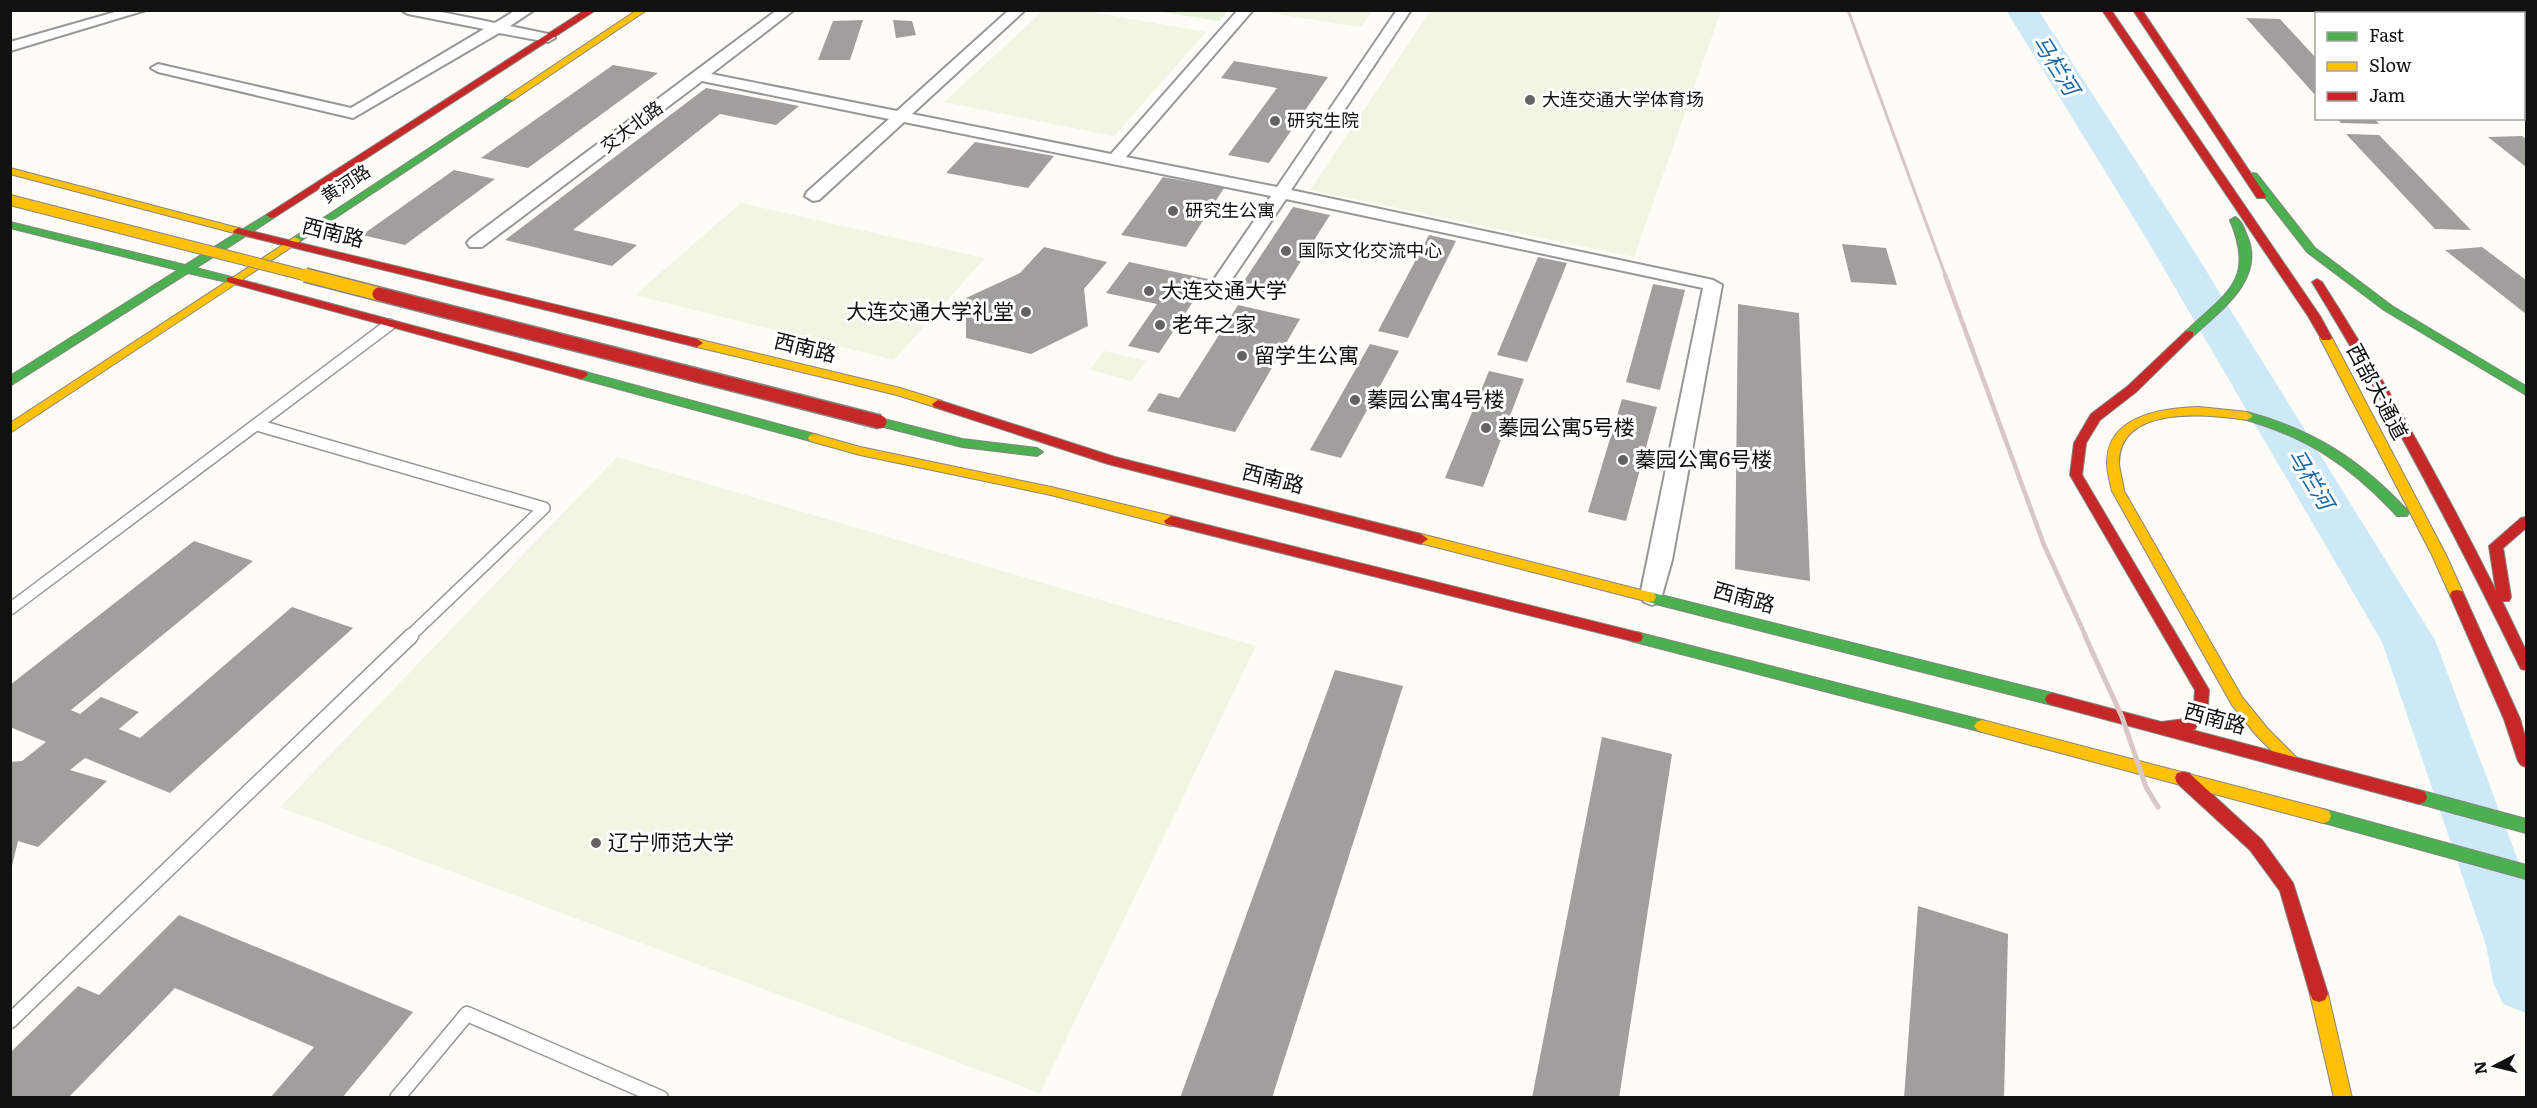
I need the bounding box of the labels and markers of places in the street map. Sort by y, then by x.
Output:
place label: 大连交通大学体育场 [1542,85,1704,112]
marker: 大连交通大学体育场 [1523,93,1537,107]
place label: 研究生院 [1287,106,1359,133]
marker: 研究生院 [1268,114,1282,128]
place label: 研究生公寓 [1185,196,1275,223]
marker: 研究生公寓 [1166,204,1180,218]
place label: 国际文化交流中心 [1298,236,1442,263]
marker: 国际文化交流中心 [1279,244,1293,258]
place label: 大连交通大学 [1161,273,1287,304]
marker: 大连交通大学 [1142,284,1156,298]
place label: 大连交通大学礼堂 [846,294,1014,325]
marker: 大连交通大学礼堂 [1019,305,1033,319]
place label: 老年之家 [1172,307,1256,338]
marker: 老年之家 [1153,318,1167,332]
place label: 留学生公寓 [1254,338,1359,369]
marker: 留学生公寓 [1235,349,1249,363]
place label: 蓁园公寓4号楼 [1367,382,1505,413]
marker: 蓁园公寓4号楼 [1348,393,1362,407]
place label: 蓁园公寓5号楼 [1498,410,1635,441]
marker: 蓁园公寓5号楼 [1479,421,1493,435]
place label: 蓁园公寓6号楼 [1635,442,1772,473]
marker: 蓁园公寓6号楼 [1616,453,1630,467]
place label: 辽宁师范大学 [608,825,734,856]
marker: 辽宁师范大学 [589,836,603,850]

